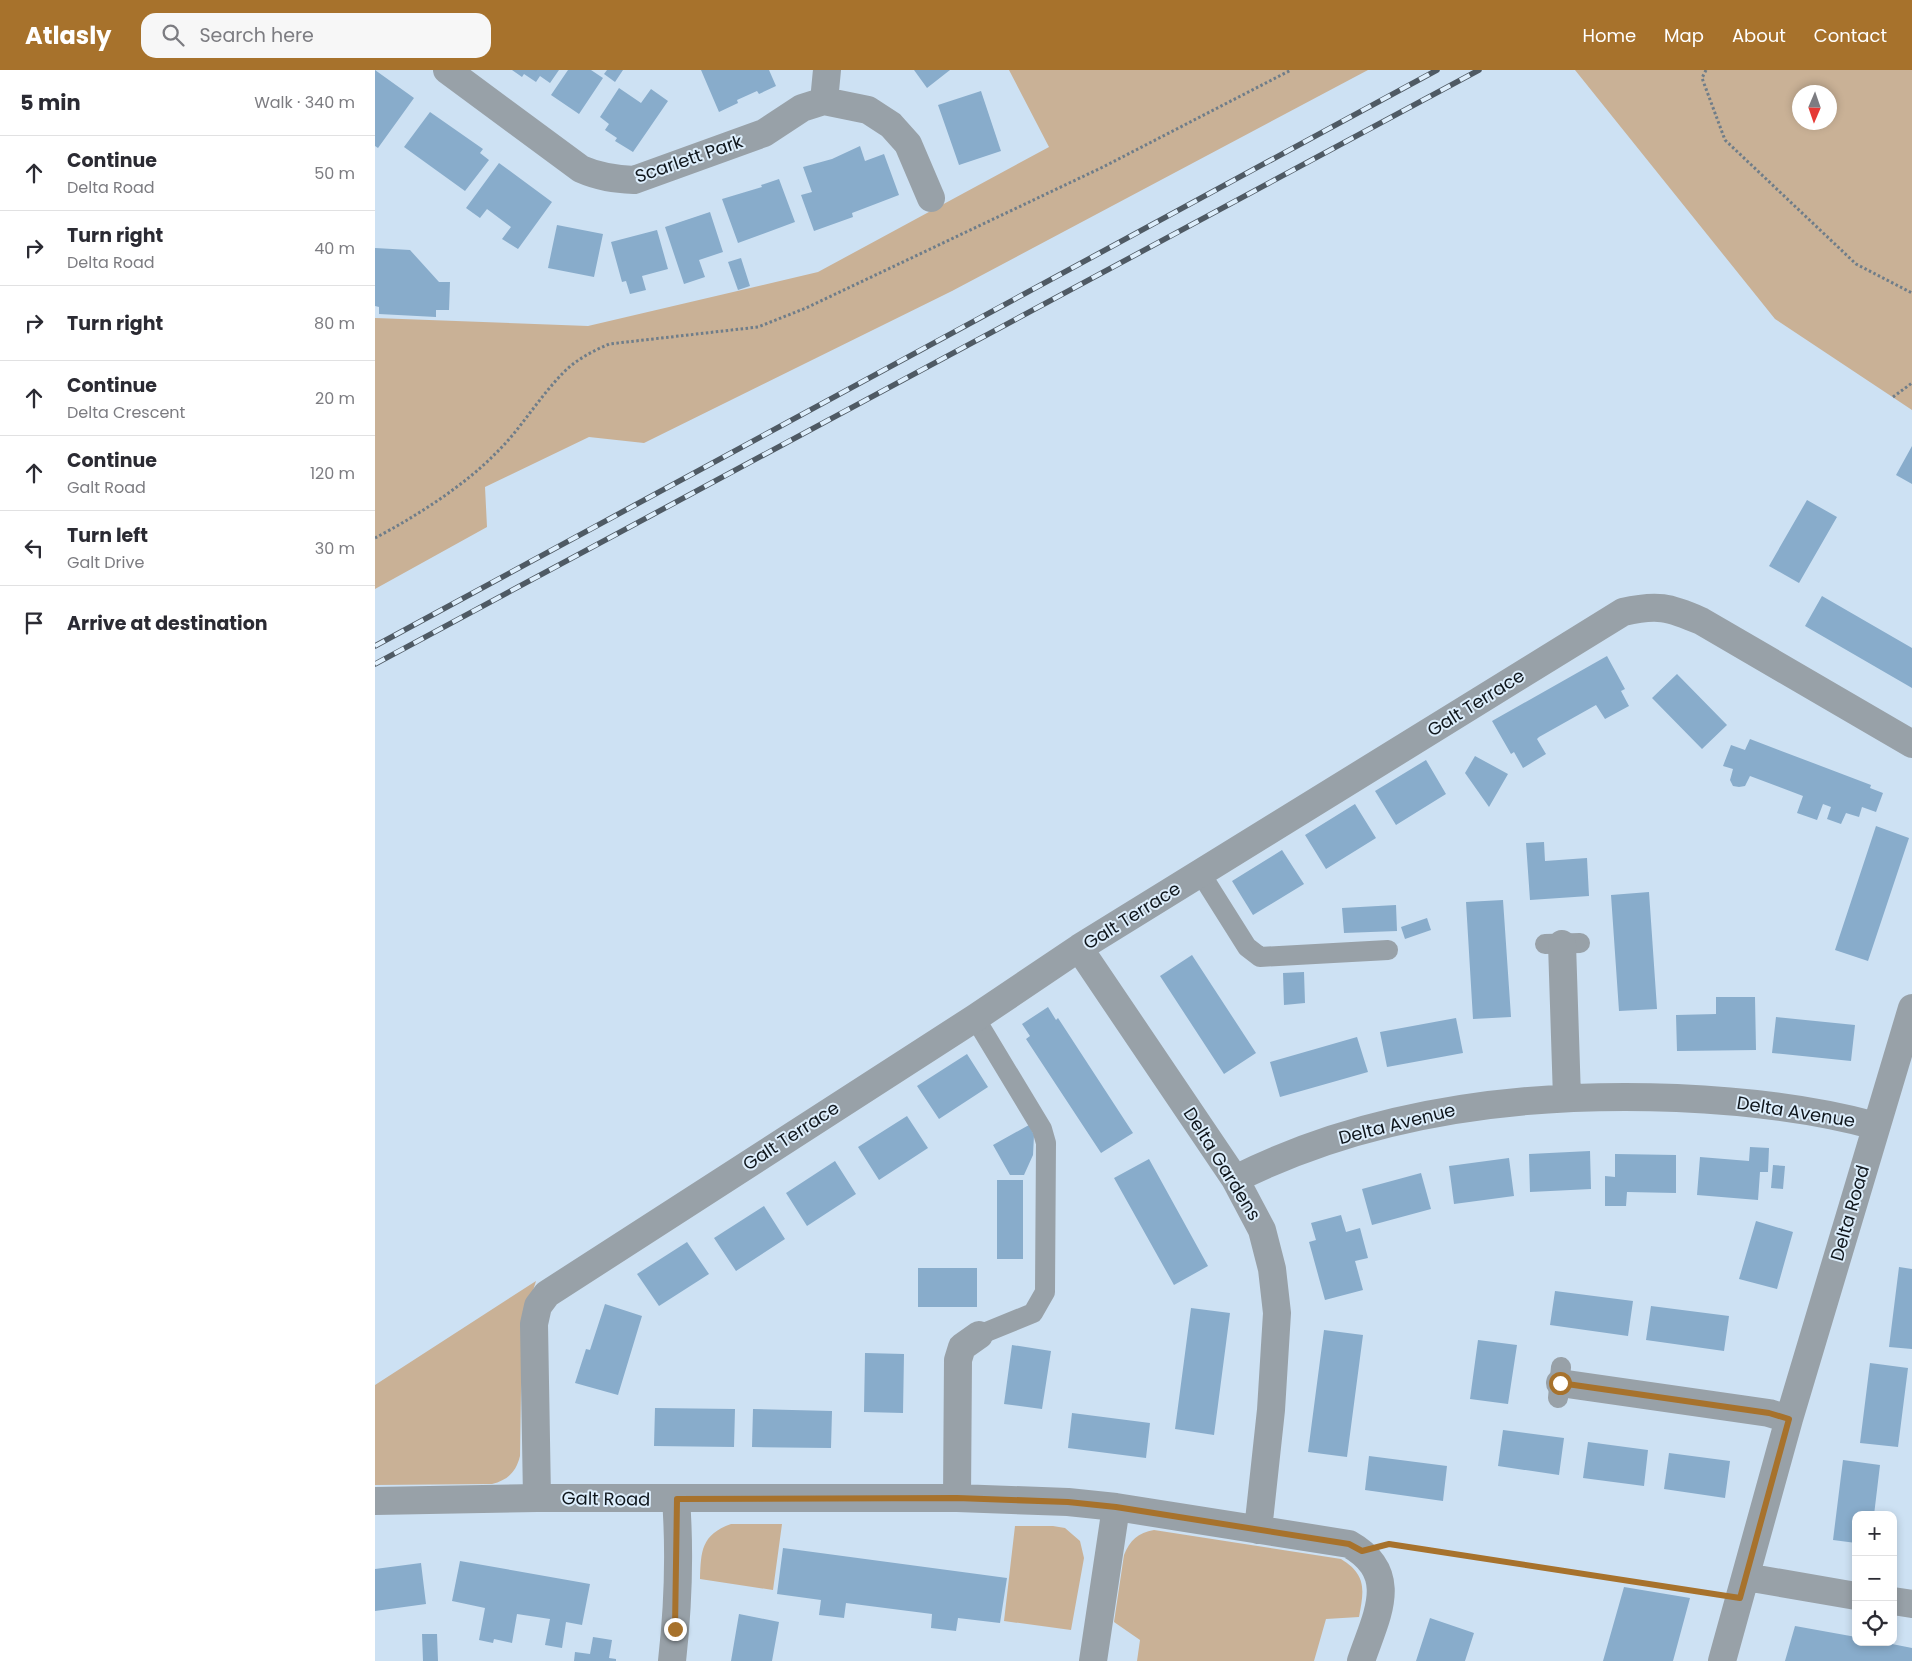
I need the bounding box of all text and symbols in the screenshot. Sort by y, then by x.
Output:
search box [141,13,491,58]
text: Atlasly [25,19,111,52]
icon: search [159,21,187,49]
text: Search here [199,22,314,49]
text: Home [1582,23,1636,48]
text: Map [1664,23,1704,48]
text: About [1732,23,1786,48]
text: Contact [1814,23,1887,48]
north arrow [1792,85,1837,130]
text: 5 min [20,88,81,117]
text: Walk · 340 m [254,91,355,114]
street label: Scarlett Park [632,128,747,189]
text: Continue [67,147,157,174]
icon: ahead [20,159,48,187]
text: 50 m [314,162,355,185]
text: Delta Road [67,176,155,199]
text: Turn right [67,222,163,249]
icon: right [20,234,48,262]
text: 40 m [314,237,355,260]
text: Delta Road [67,251,155,274]
icon: right [20,309,48,337]
text: Turn right [67,310,163,337]
text: 80 m [314,312,355,335]
text: Continue [67,372,157,399]
icon: ahead [20,384,48,412]
text: 20 m [315,387,355,410]
text: Delta Crescent [67,401,185,424]
text: Continue [67,447,157,474]
icon: ahead [20,459,48,487]
text: 120 m [310,462,355,485]
text: Galt Road [67,476,146,499]
text: Turn left [67,522,148,549]
icon: left [20,534,48,562]
text: 30 m [315,537,355,560]
text: Galt Drive [67,551,144,574]
icon: arrive [20,609,48,637]
text: Arrive at destination [67,610,268,637]
street label: Galt Terrace [1422,663,1529,742]
street label: Galt Terrace [1078,876,1185,955]
street label: Delta Avenue [1735,1090,1857,1133]
street label: Galt Terrace [738,1095,844,1176]
street label: Delta Avenue [1336,1097,1458,1150]
street label: Delta Gardens [1178,1102,1267,1225]
street label: Delta Road [1824,1162,1875,1264]
route start [1549,1372,1572,1395]
street label: Galt Road [561,1485,651,1512]
map controls [1852,1511,1897,1646]
button: + [1852,1511,1897,1556]
button: − [1852,1556,1897,1601]
button: locate [1852,1601,1897,1646]
route end [664,1618,687,1641]

